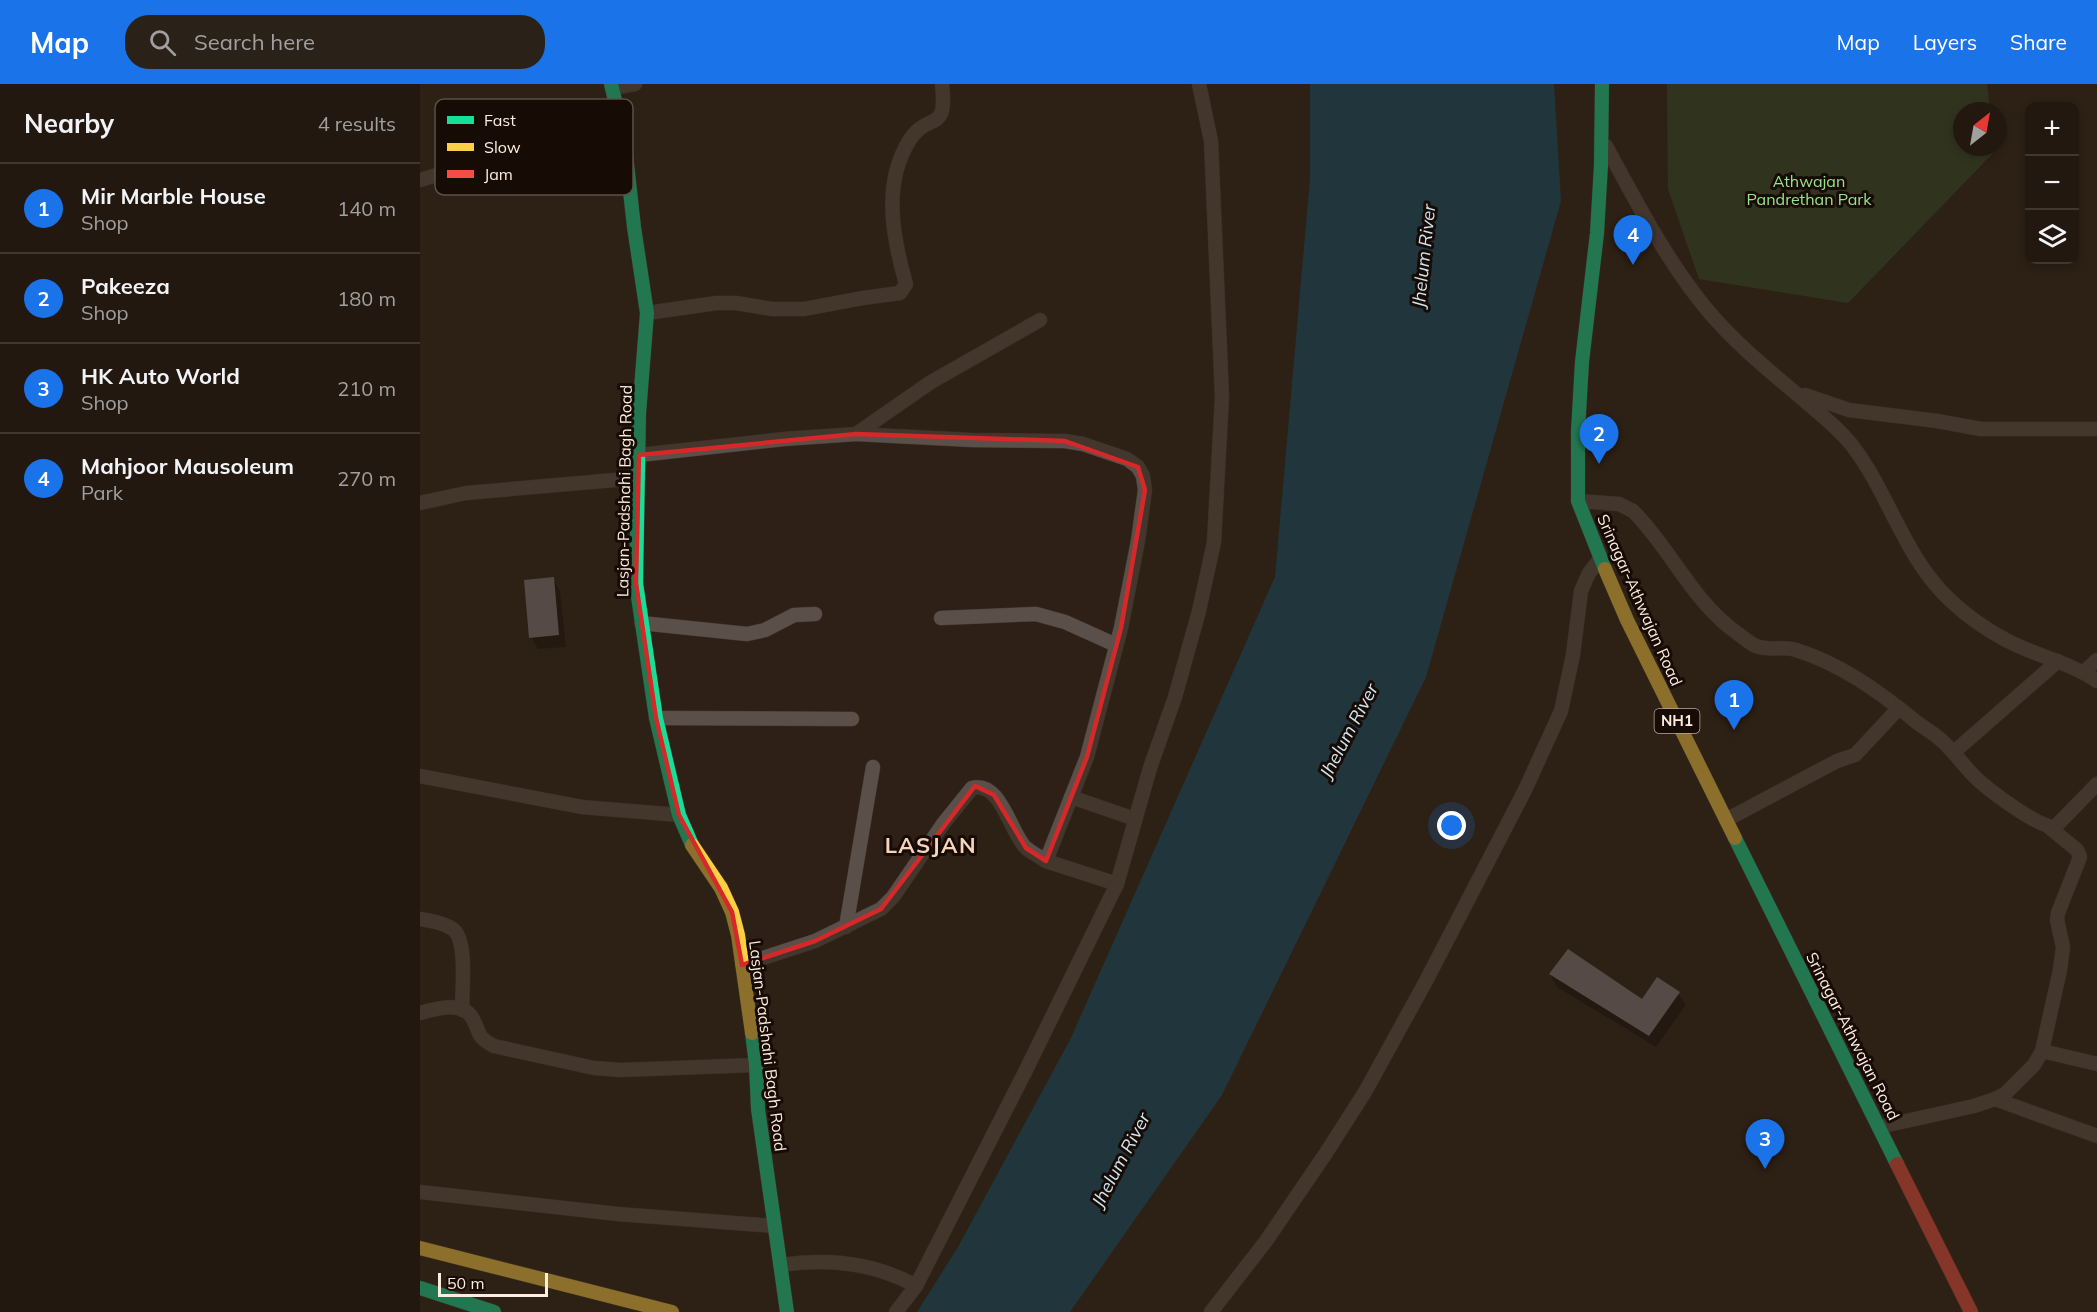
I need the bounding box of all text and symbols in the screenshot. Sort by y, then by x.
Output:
search box [125,15,545,69]
text: Map [30,25,89,60]
icon: search [146,26,179,59]
text: Search here [194,28,315,56]
text: Map [1837,29,1880,55]
text: Layers [1913,29,1977,55]
text: Share [2010,29,2067,55]
legend [435,99,633,195]
north arrow [1953,102,2007,156]
map controls [2025,102,2079,264]
button: + [2025,102,2079,156]
text: Nearby [24,107,114,140]
text: Fast [484,110,516,130]
text: 4 results [318,111,396,136]
text: Slow [484,137,521,157]
button: − [2025,156,2079,210]
text: Jam [484,164,513,184]
park label: Athwajan Pandrethan Park [1747,171,1872,209]
text: Mir Marble House [81,182,266,210]
text: 1 [38,196,50,221]
text: 140 m [337,196,396,221]
water label: Jhelum River [1406,202,1441,311]
text: Shop [81,210,129,235]
button: layers [2025,210,2079,264]
pin: 4 [1614,216,1652,265]
text: Pakeeza [81,272,170,300]
text: 2 [38,286,50,311]
text: 180 m [337,286,396,311]
text: Shop [81,300,129,325]
text: HK Auto World [81,362,240,390]
text: 3 [38,376,50,401]
text: 210 m [337,376,396,401]
street label: Lasjan-Padshahi Bagh Road [612,385,636,597]
text: Shop [81,390,129,415]
pin: 2 [1580,414,1618,464]
text: Mahjoor Mausoleum [81,452,294,480]
text: 4 [38,466,50,491]
text: 270 m [337,466,396,491]
text: Park [81,480,123,505]
street label: Srinagar-Athwajan Road [1593,511,1687,689]
water label: Jhelum River [1313,678,1384,784]
pin: 1 [1714,680,1754,730]
road number: NH1 [1654,709,1700,733]
your location [1437,811,1466,840]
district label: LASJAN [885,831,977,859]
street label: Lasjan-Padshahi Bagh Road [745,939,791,1153]
street label: Srinagar-Athwajan Road [1802,949,1904,1123]
water label: Jhelum River [1085,1107,1156,1213]
pin: 3 [1746,1120,1784,1169]
scale bar [438,1270,548,1298]
text: 50 m [447,1273,484,1293]

